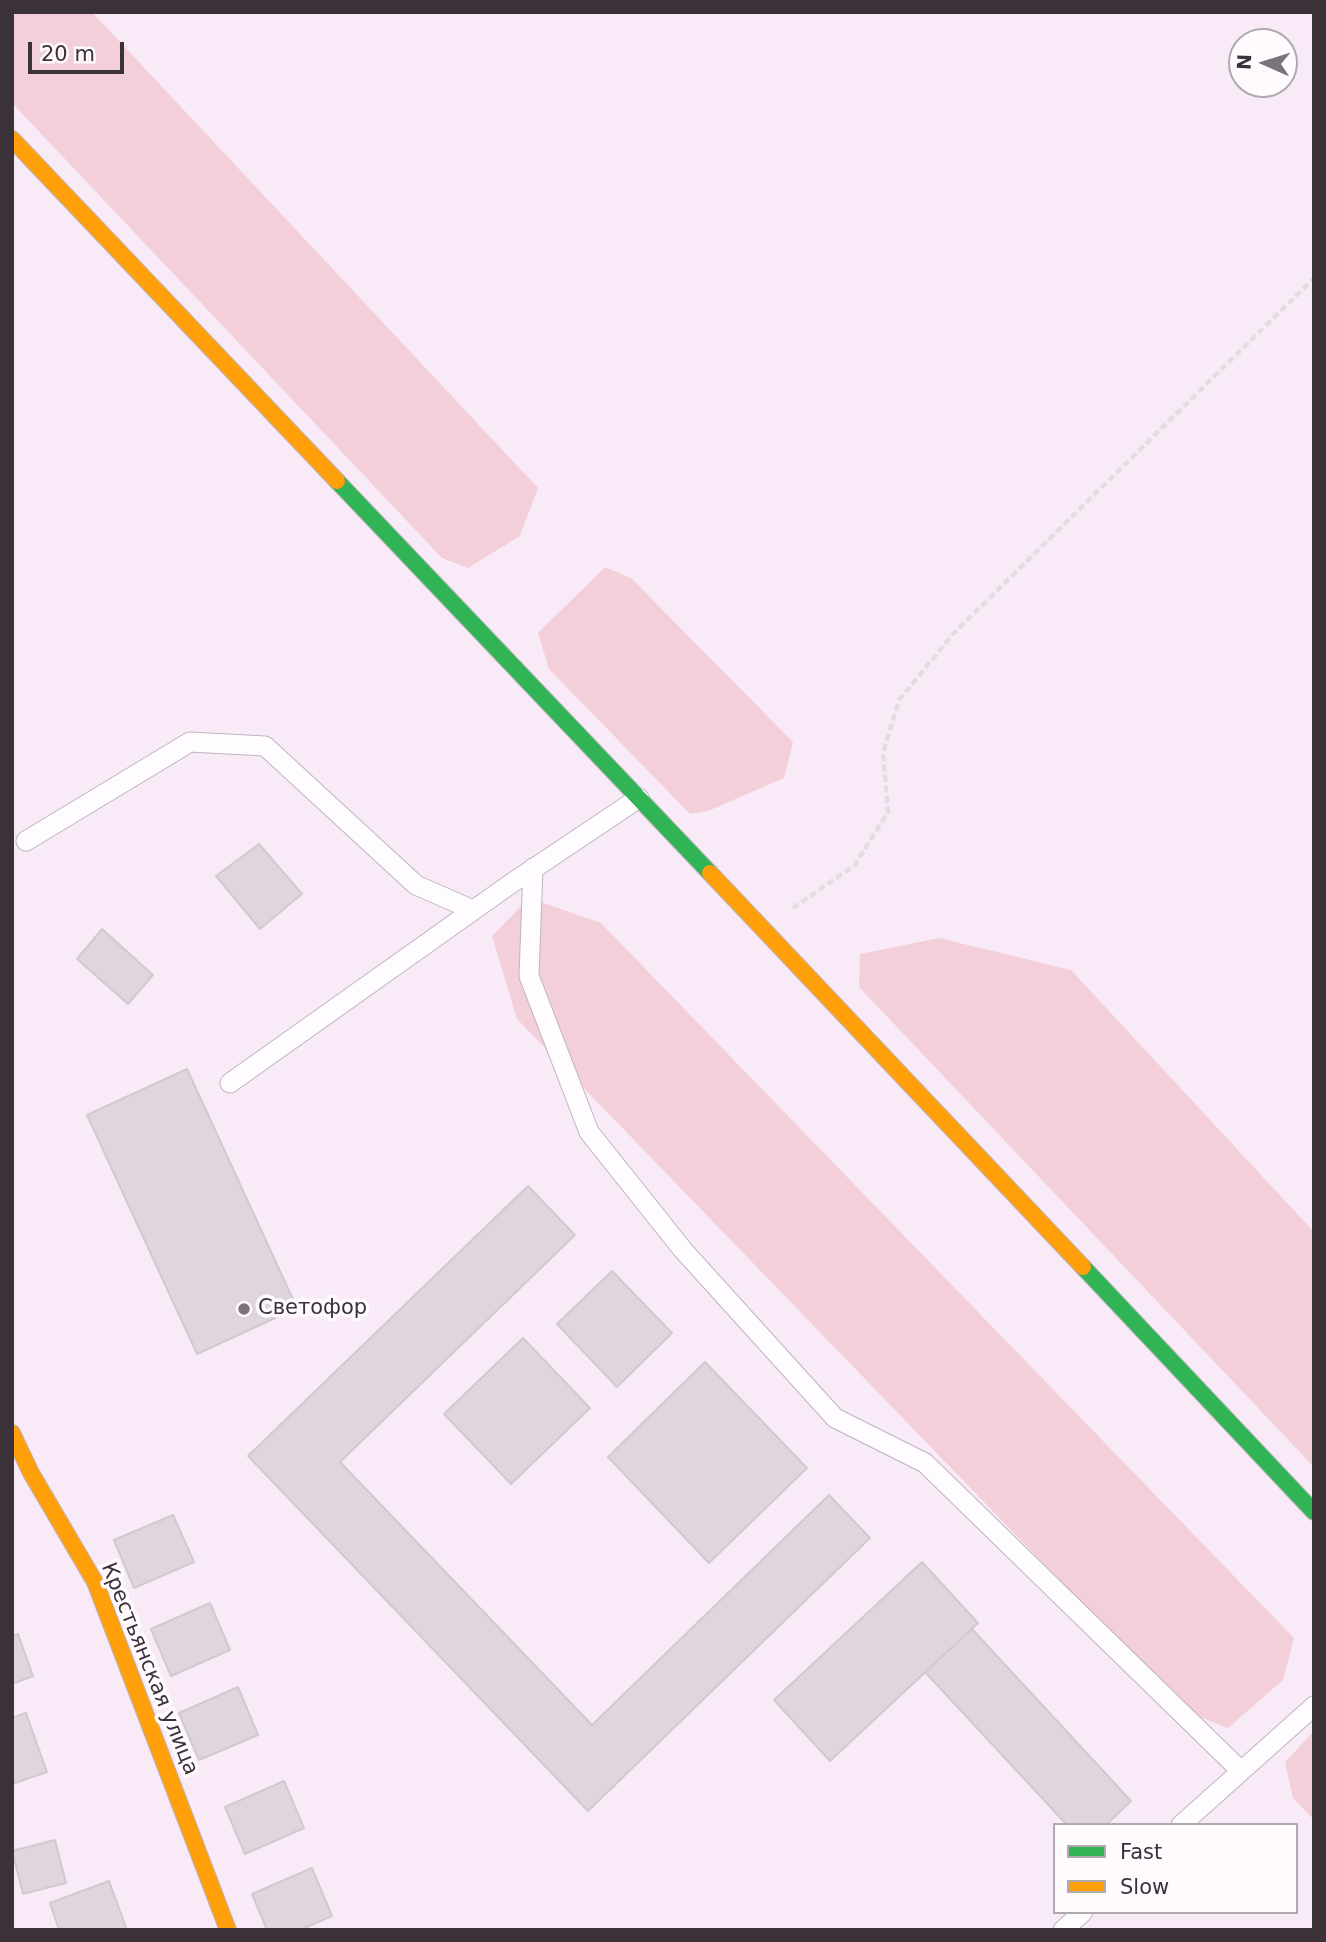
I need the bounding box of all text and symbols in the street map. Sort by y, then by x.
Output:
scale bar [32,28,128,72]
north arrow [1228,28,1298,98]
text: 20 m [41,42,95,66]
text: N [1233,53,1255,71]
place label: Светофор [258,1296,367,1322]
marker: Светофор [236,1301,252,1317]
street label: Крестьянская улица [95,1559,203,1779]
legend [1053,1823,1298,1914]
text: Fast [1120,1840,1162,1864]
text: Slow [1120,1875,1169,1899]

